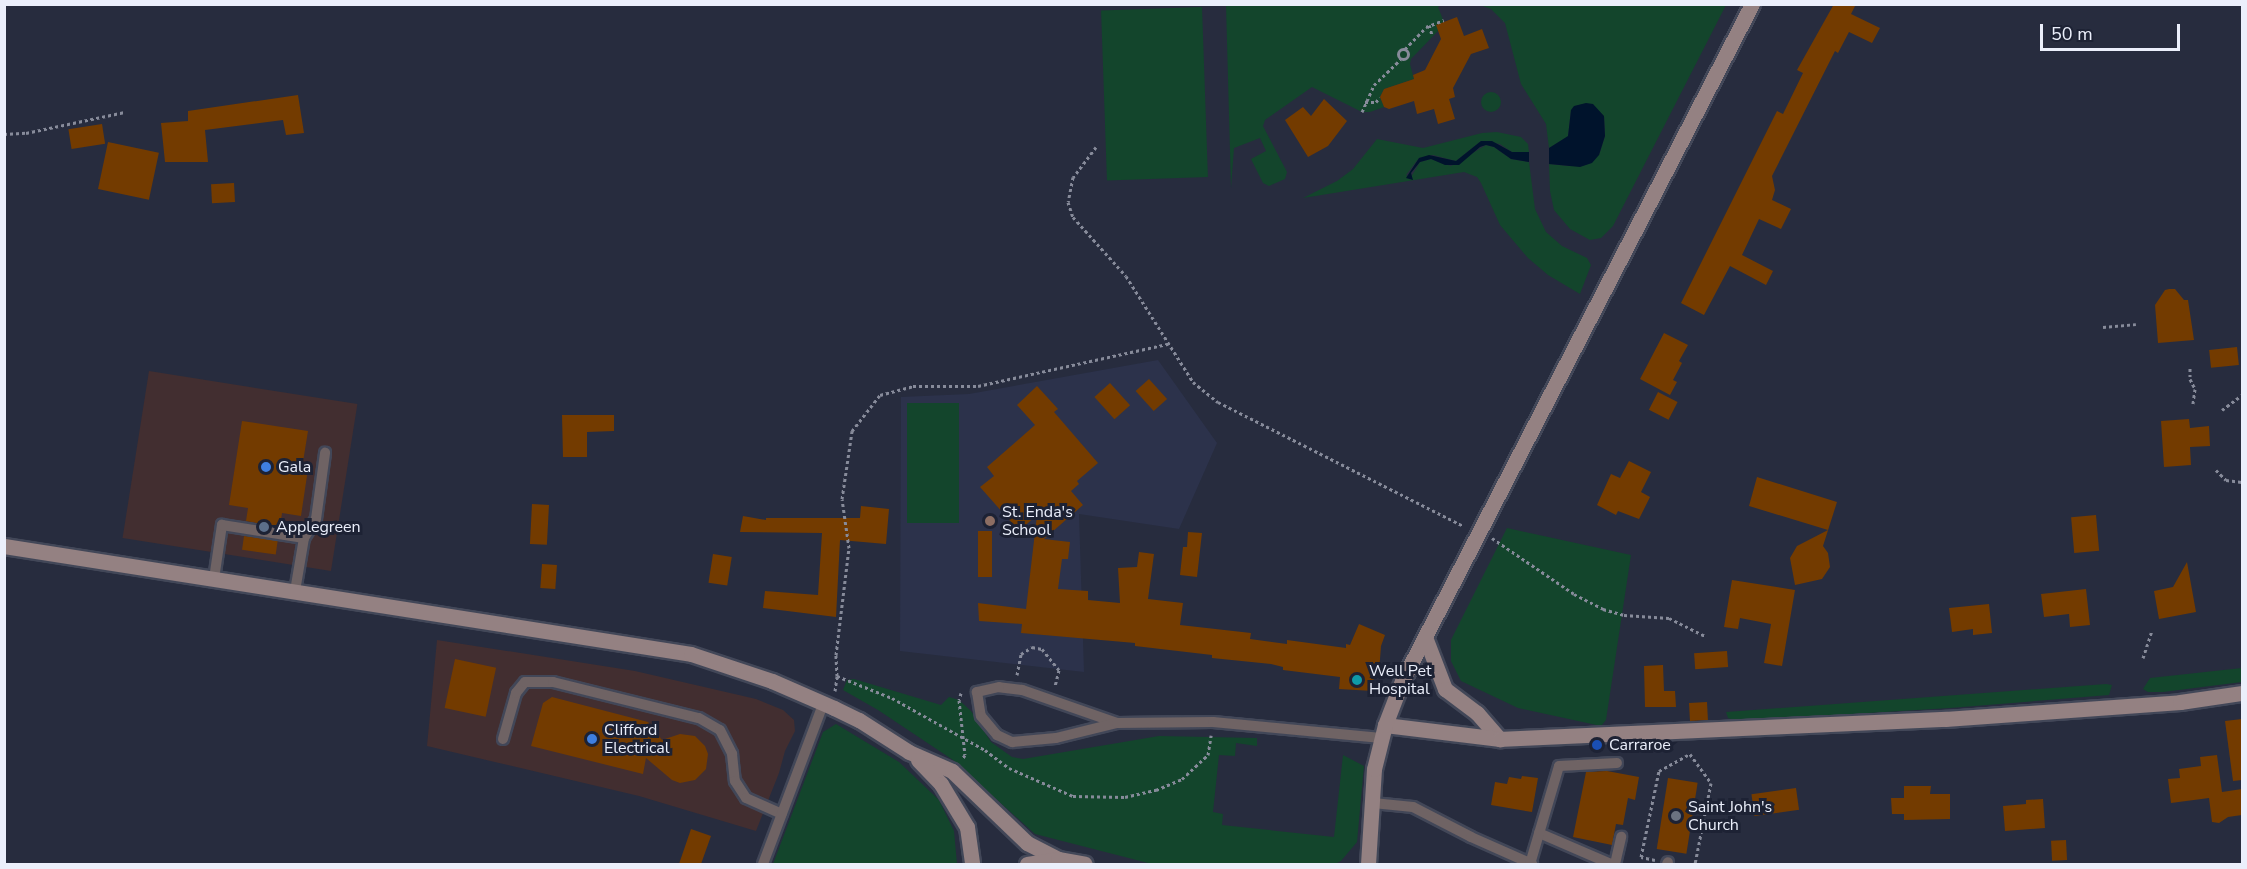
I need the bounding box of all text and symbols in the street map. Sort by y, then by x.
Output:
scale bar [2043,12,2182,50]
text: 50 m [2051,22,2093,46]
place label: Gala [278,457,311,477]
marker: Gala [259,460,273,474]
place label: St. Enda's School [1002,502,1073,540]
marker: St. Enda's School [983,514,997,528]
place label: Applegreen [276,517,361,537]
marker: Applegreen [257,520,271,534]
place label: Well Pet Hospital [1369,661,1432,699]
marker: Well Pet Hospital [1350,673,1364,687]
place label: Clifford Electrical [604,720,670,758]
marker: Clifford Electrical [585,732,599,746]
place label: Carraroe [1609,735,1671,755]
marker: Carraroe [1590,738,1604,752]
place label: Saint John's Church [1688,797,1772,835]
marker: Saint John's Church [1669,809,1683,823]

